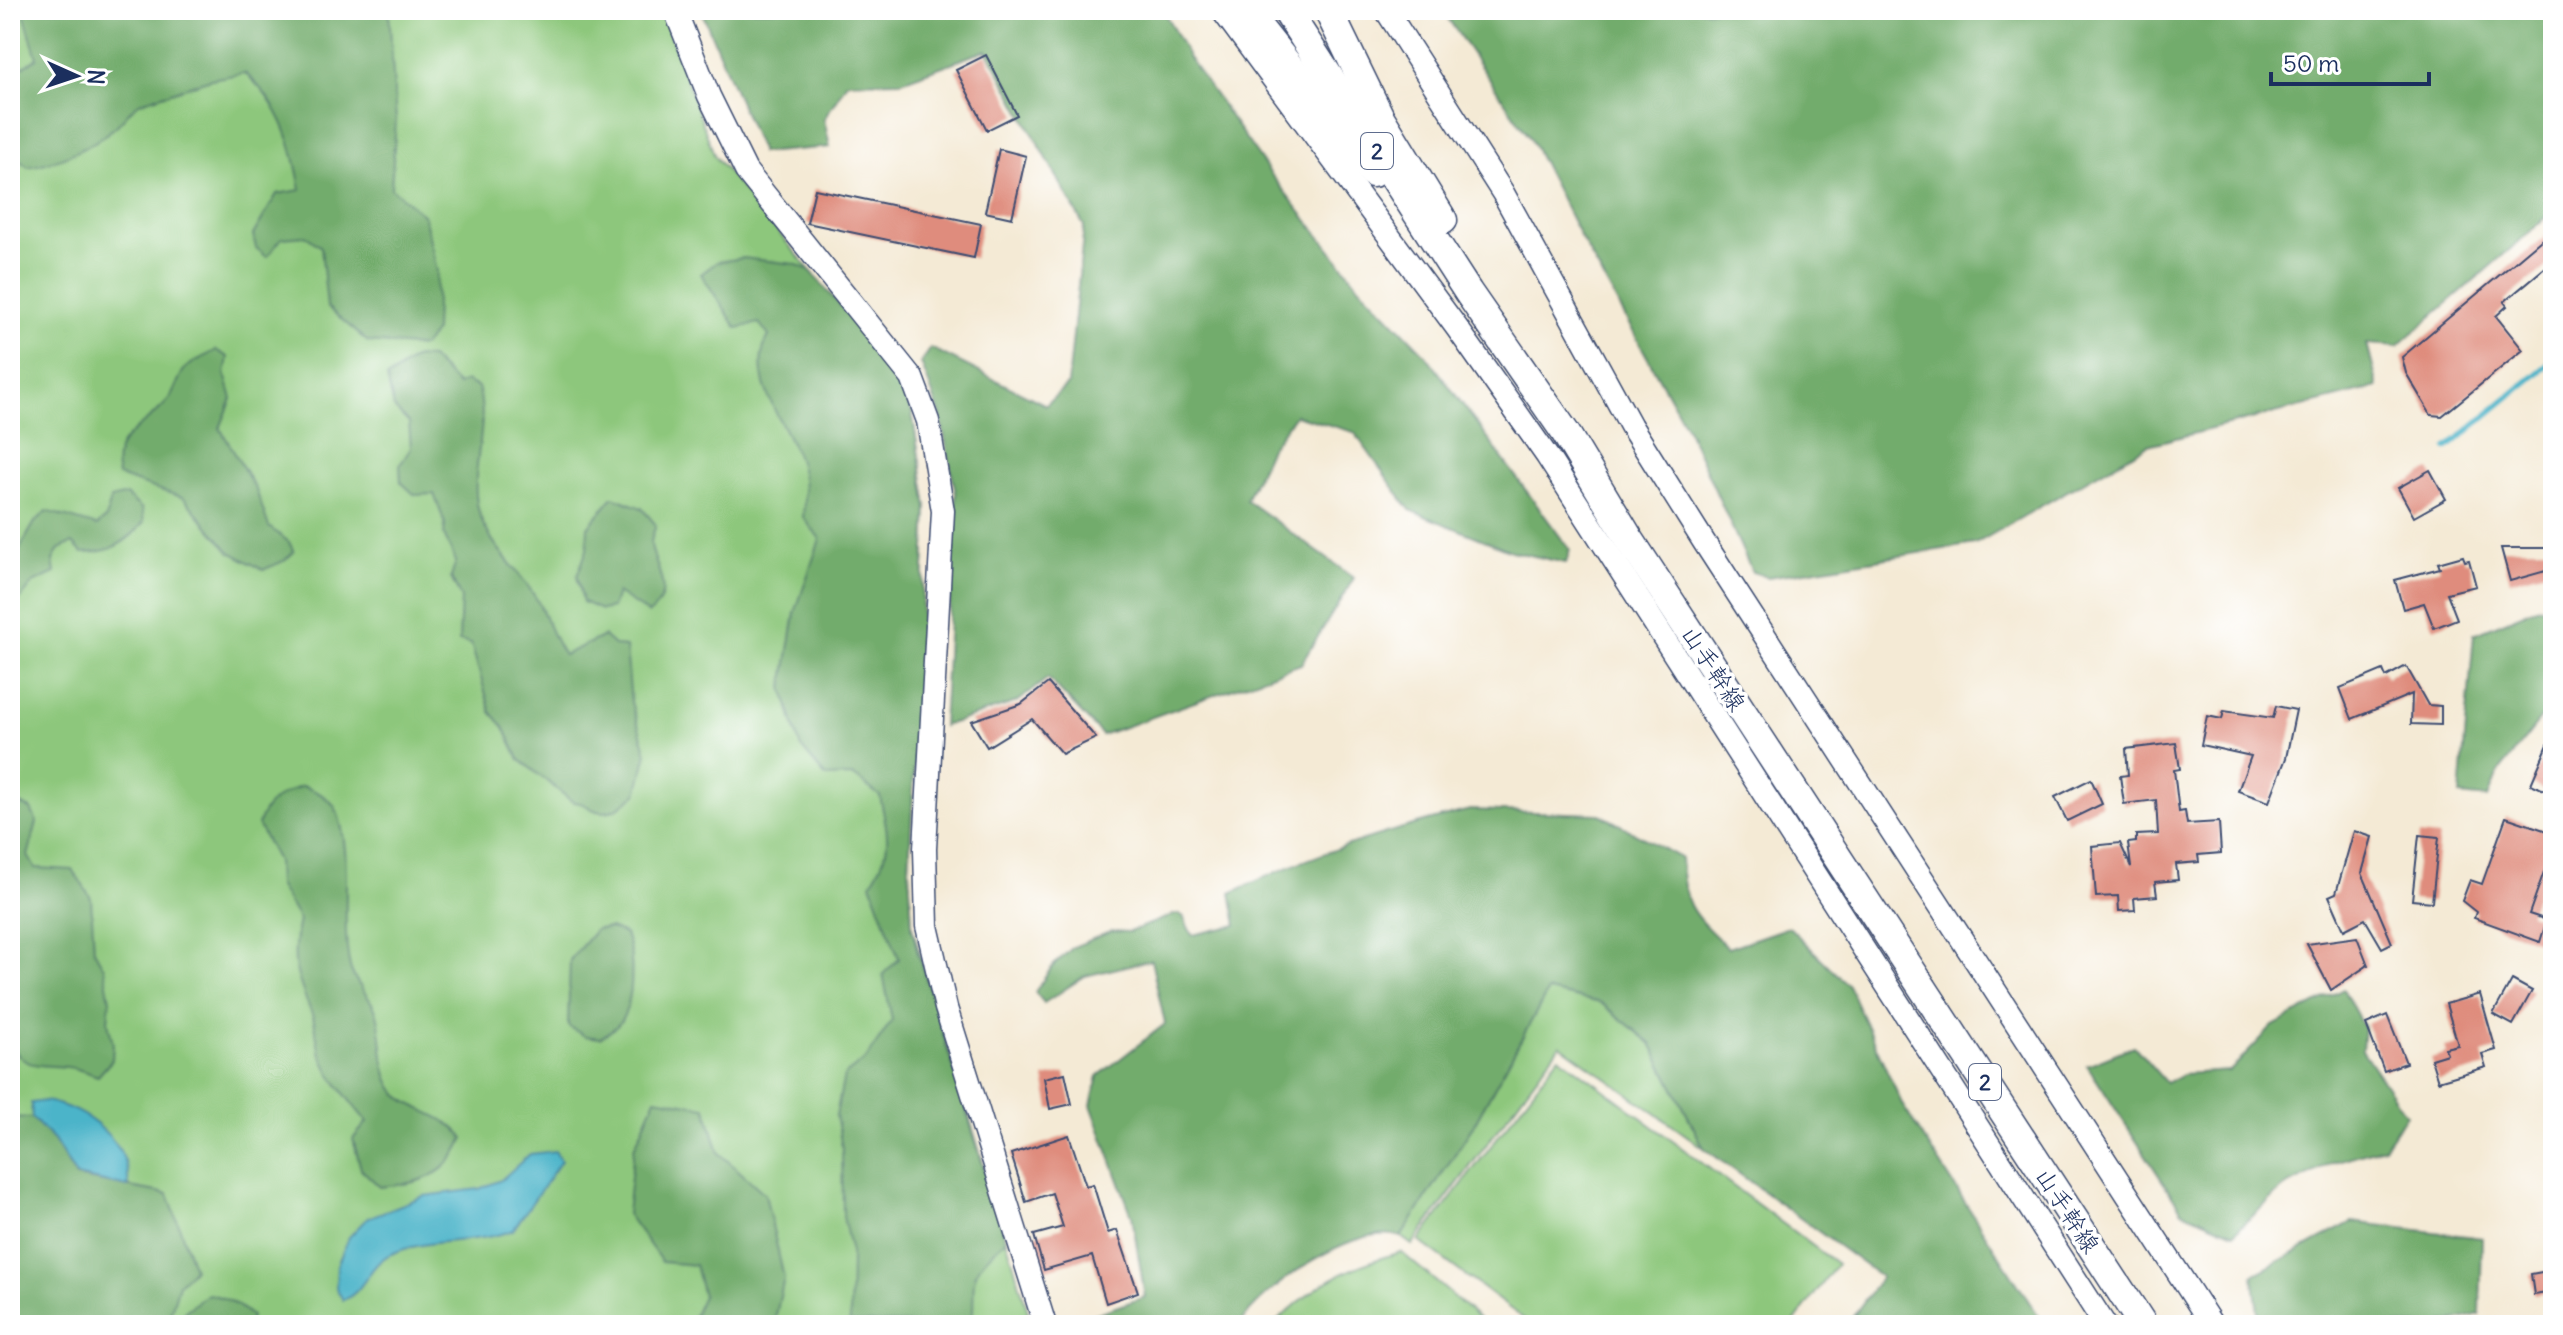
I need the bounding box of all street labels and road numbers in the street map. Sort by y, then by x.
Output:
road number: 2 [1361,133,1393,169]
street label: 山手幹線 [1675,620,1753,716]
road number: 2 [1969,1064,2001,1100]
street label: 山手幹線 [2029,1162,2107,1258]

